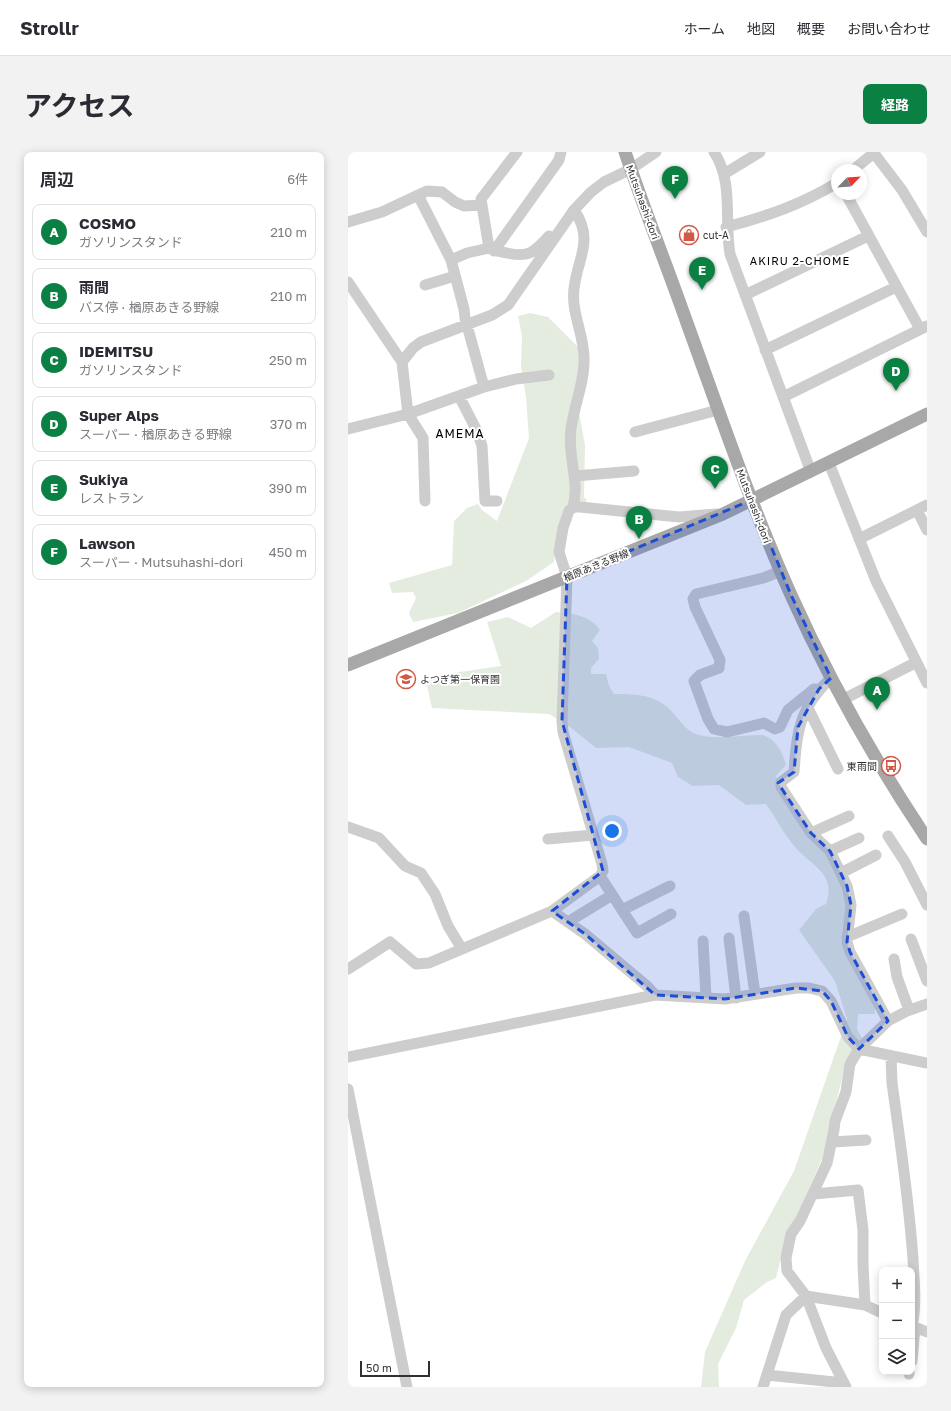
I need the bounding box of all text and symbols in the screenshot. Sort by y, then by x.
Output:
text: Strollr [20,16,79,39]
text: ホーム [683,20,725,37]
text: 地図 [747,20,775,37]
text: 概要 [797,20,825,37]
text: お問い合わせ [847,20,931,37]
button: 経路 [863,84,927,124]
text: アクセス [24,89,135,122]
street label: Mutsuhashi-dori [624,163,662,241]
north arrow [831,164,867,200]
pin: F [662,166,688,199]
text: 周辺 [40,169,74,190]
text: 6件 [287,171,308,187]
text: COSMO [79,214,136,232]
text: A [49,224,59,240]
text: 210 m [270,224,307,240]
shop icon: cut-A [678,224,700,246]
place label: cut-A [703,229,729,241]
text: ガソリンスタンド [79,234,183,250]
district label: AKIRU 2-CHOME [750,254,850,267]
pin: E [689,257,715,290]
text: 雨間 [79,278,109,296]
text: B [49,288,59,304]
text: 210 m [270,288,307,304]
text: バス停 · 楢原あきる野線 [79,299,219,315]
text: IDEMITSU [79,342,153,360]
text: C [49,352,59,368]
text: 250 m [269,352,307,368]
pin: D [883,358,909,391]
text: ガソリンスタンド [79,362,183,378]
text: Super Alps [79,406,159,424]
text: D [49,416,59,432]
text: 370 m [270,416,307,432]
text: スーパー · 楢原あきる野線 [79,426,232,442]
district label: AMEMA [435,426,485,441]
pin: C [702,456,728,489]
street label: Mutsuhashi-dori [734,467,774,545]
text: Sukiya [79,470,128,488]
text: E [50,480,58,496]
text: 390 m [269,480,307,496]
text: レストラン [79,490,144,506]
pin: B [626,506,652,539]
text: Lawson [79,534,135,552]
text: F [50,544,58,560]
text: 450 m [269,544,307,560]
street label: 楢原あきる野線 [561,546,631,584]
text: スーパー · Mutsuhashi-dori [79,554,243,570]
school or university icon: よつぎ第一保育園 [395,668,417,690]
place label: よつぎ第一保育園 [420,673,500,685]
pin: A [864,677,890,710]
bus stop icon: 東雨間 [880,755,902,777]
place label: 東雨間 [847,760,877,772]
your location [602,821,622,841]
map controls [879,1267,915,1375]
button: + [879,1267,915,1303]
button: − [879,1303,915,1339]
button: layers [879,1339,915,1375]
scale bar [360,1359,430,1378]
text: 50 m [366,1361,392,1374]

